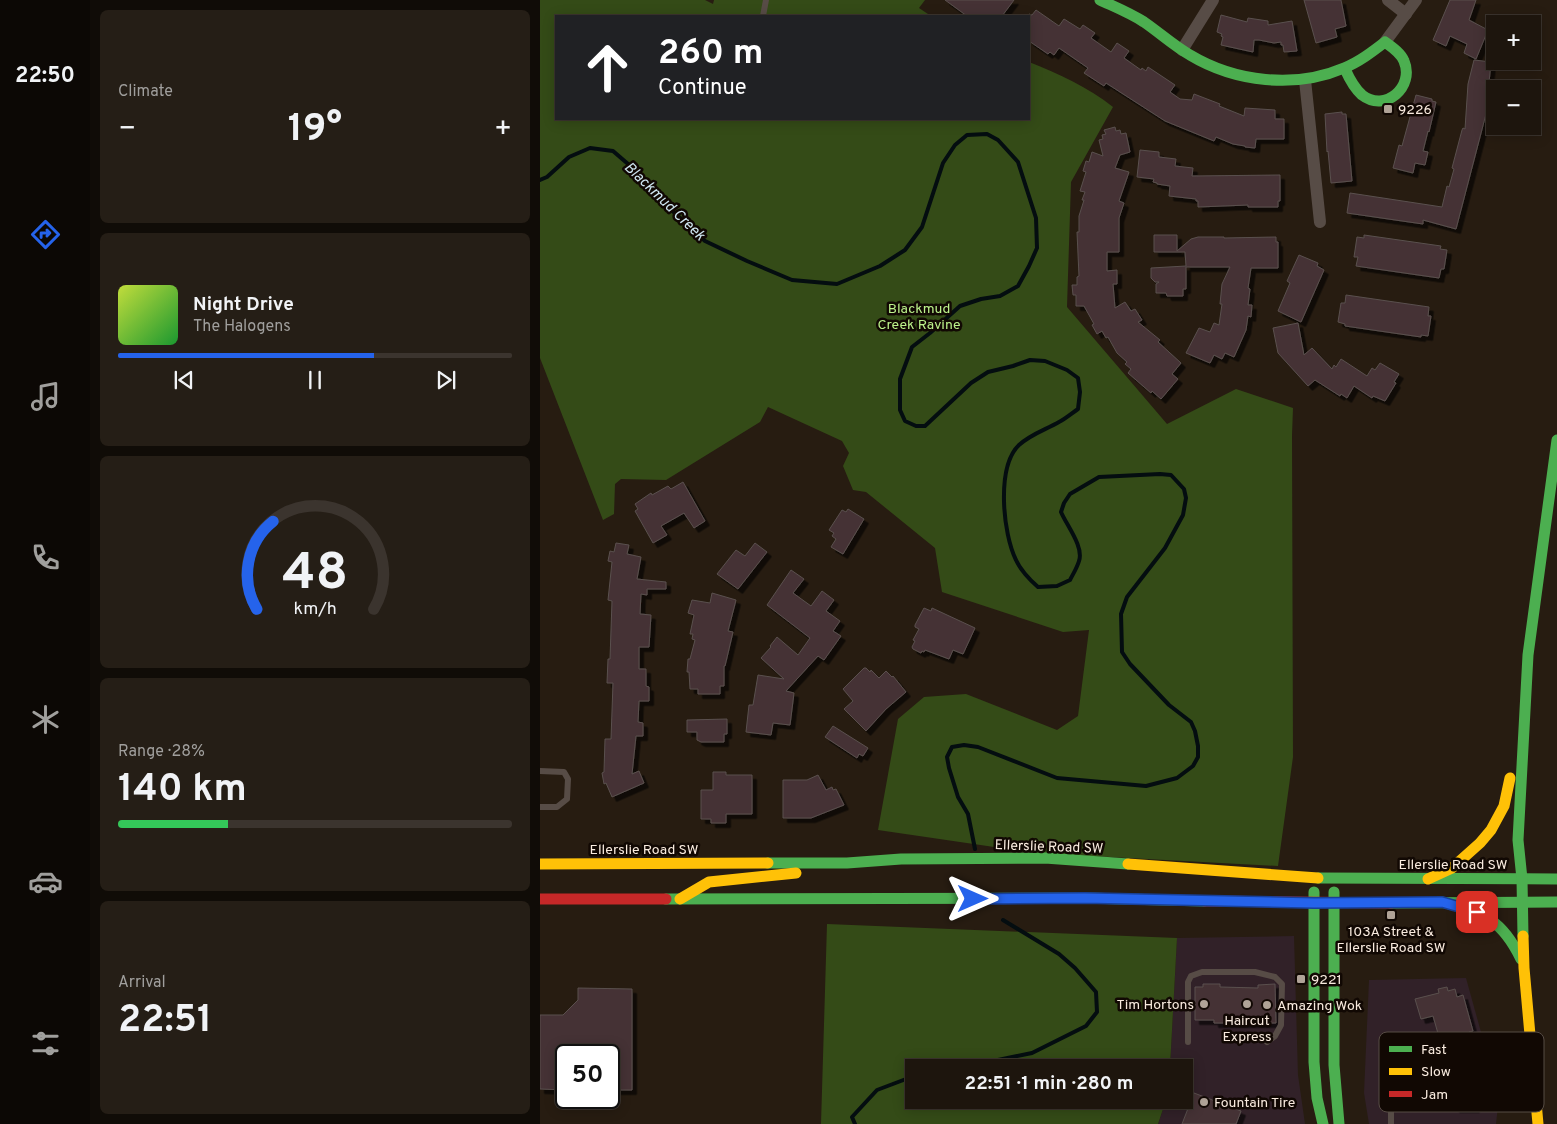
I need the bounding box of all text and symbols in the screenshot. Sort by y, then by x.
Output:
map controls [1486,15,1541,135]
button: + [1486,15,1541,70]
text: 260 m [658,32,763,76]
icon: ahead [575,35,640,100]
text: 22:50 [15,63,75,90]
text: Continue [658,75,747,102]
button: − [1486,80,1541,135]
text: Climate [118,82,173,102]
place label: 9226 [1398,102,1432,119]
marker: 9226 [1382,103,1394,115]
text: 19° [288,106,342,155]
text: − [118,112,136,148]
text: + [494,112,512,148]
water label: Blackmud Creek [619,159,709,246]
icon: directions [28,217,63,252]
text: Night Drive [193,293,294,317]
park label: Blackmud Creek Ravine [877,301,961,334]
text: The Halogens [193,317,291,337]
icon: previous [170,366,198,394]
icon: pause [301,366,329,394]
icon: next [432,366,460,394]
icon: music [28,379,63,414]
icon: phone [28,540,63,575]
text: 48 [282,542,348,608]
text: km/h [293,598,337,621]
icon: climate [28,702,63,737]
text: Range · 28% [118,742,205,762]
text: 140 km [118,766,247,815]
street label: Ellerslie Road SW [994,837,1104,858]
street label: Ellerslie Road SW [590,842,699,859]
street label: Ellerslie Road SW [1399,857,1508,874]
icon: car [28,864,63,899]
position arrow [946,872,998,924]
pin [1456,891,1498,933]
icon: arrive [1463,898,1491,926]
marker: 103A Street & Ellerslie Road SW [1385,909,1397,921]
place label: 103A Street & Ellerslie Road SW [1337,924,1446,957]
place label: 9221 [1311,972,1342,989]
text: Arrival [118,973,166,993]
marker: 9221 [1295,973,1307,985]
text: 22:51 [118,997,212,1046]
place label: Tim Hortons [1117,997,1194,1014]
marker: Tim Hortons [1198,998,1210,1010]
marker: Haircut Express [1241,998,1253,1010]
place label: Amazing Wok [1277,998,1362,1015]
marker: Amazing Wok [1261,999,1273,1011]
place label: Haircut Express [1222,1013,1272,1046]
icon: filters [28,1026,63,1061]
legend [1379,1032,1544,1112]
text: Fast [1421,1042,1447,1059]
speed limit sign: 50 [555,1044,620,1109]
text: Slow [1421,1064,1451,1081]
text: 22:51 · 1 min · 280 m [965,1072,1133,1096]
text: Jam [1421,1087,1448,1104]
place label: Fountain Tire [1214,1095,1295,1112]
marker: Fountain Tire [1198,1096,1210,1108]

